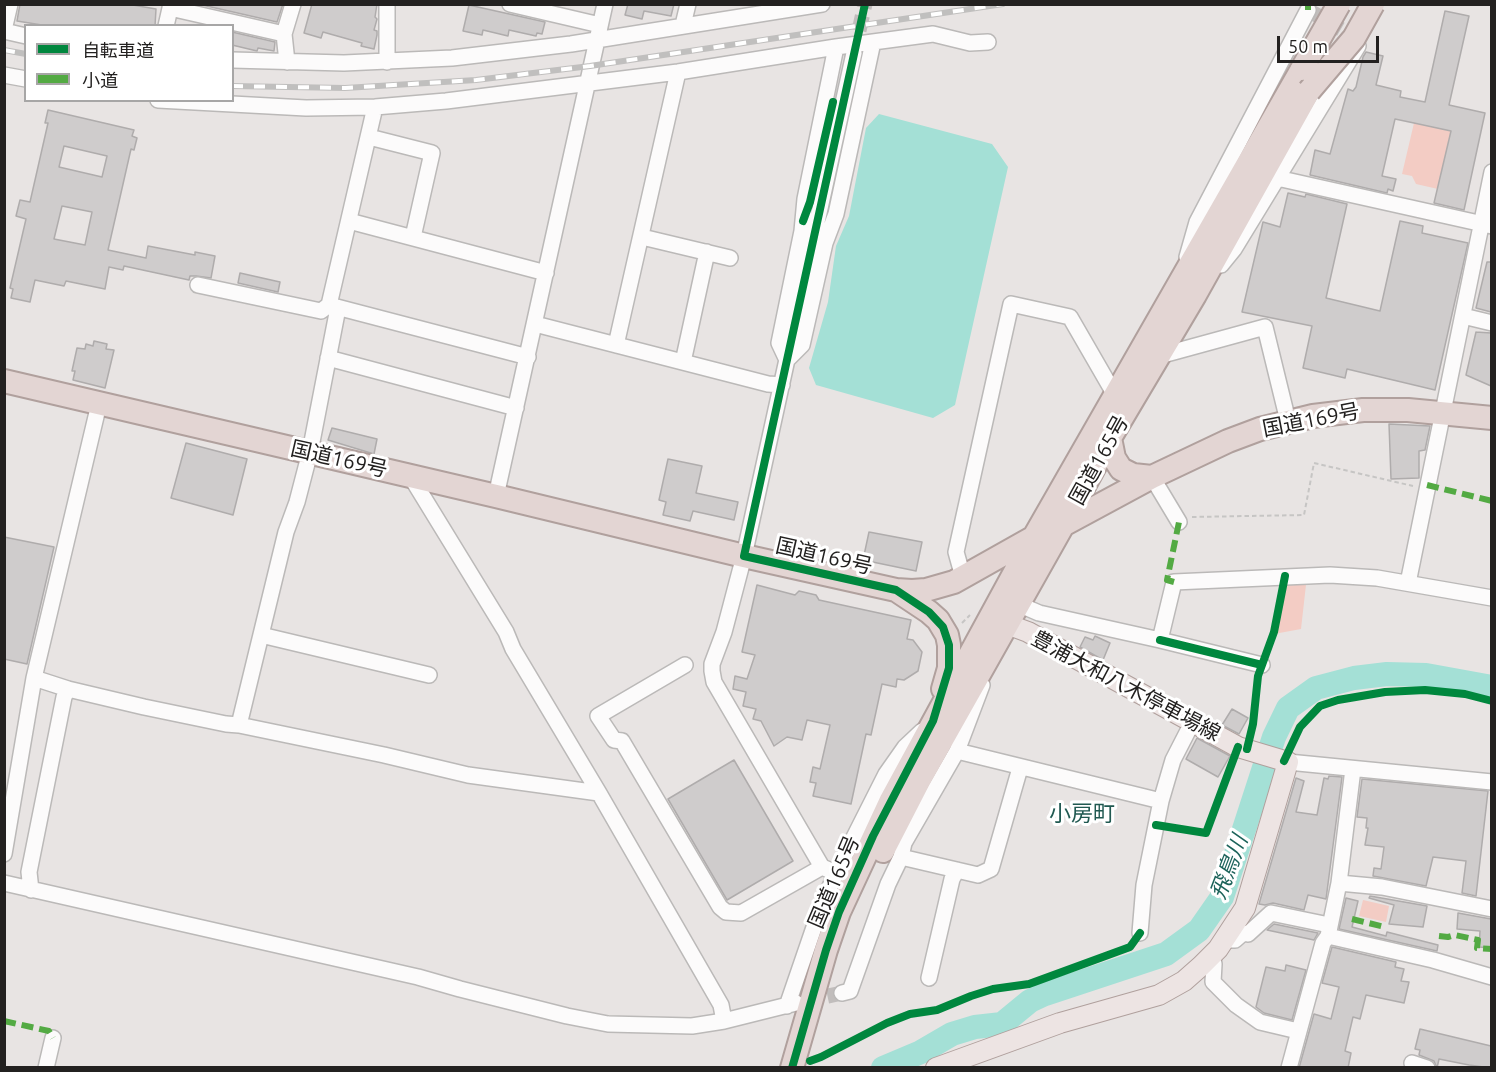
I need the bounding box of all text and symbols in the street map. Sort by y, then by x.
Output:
legend [24,24,234,102]
scale bar [1280,24,1382,62]
text: 50 m [1288,36,1328,56]
text: 自転車道 [82,40,154,60]
text: 小道 [82,70,118,90]
street label: 国道169号 [1260,398,1362,442]
street label: 国道165号 [1064,411,1134,509]
street label: 国道169号 [288,436,390,482]
street label: 国道169号 [773,533,875,579]
street label: 豊浦大和八木停車場線 [1027,626,1225,746]
district label: 小房町 [1049,801,1115,827]
water label: 飛鳥川 [1205,831,1253,903]
street label: 国道165号 [803,832,865,932]

